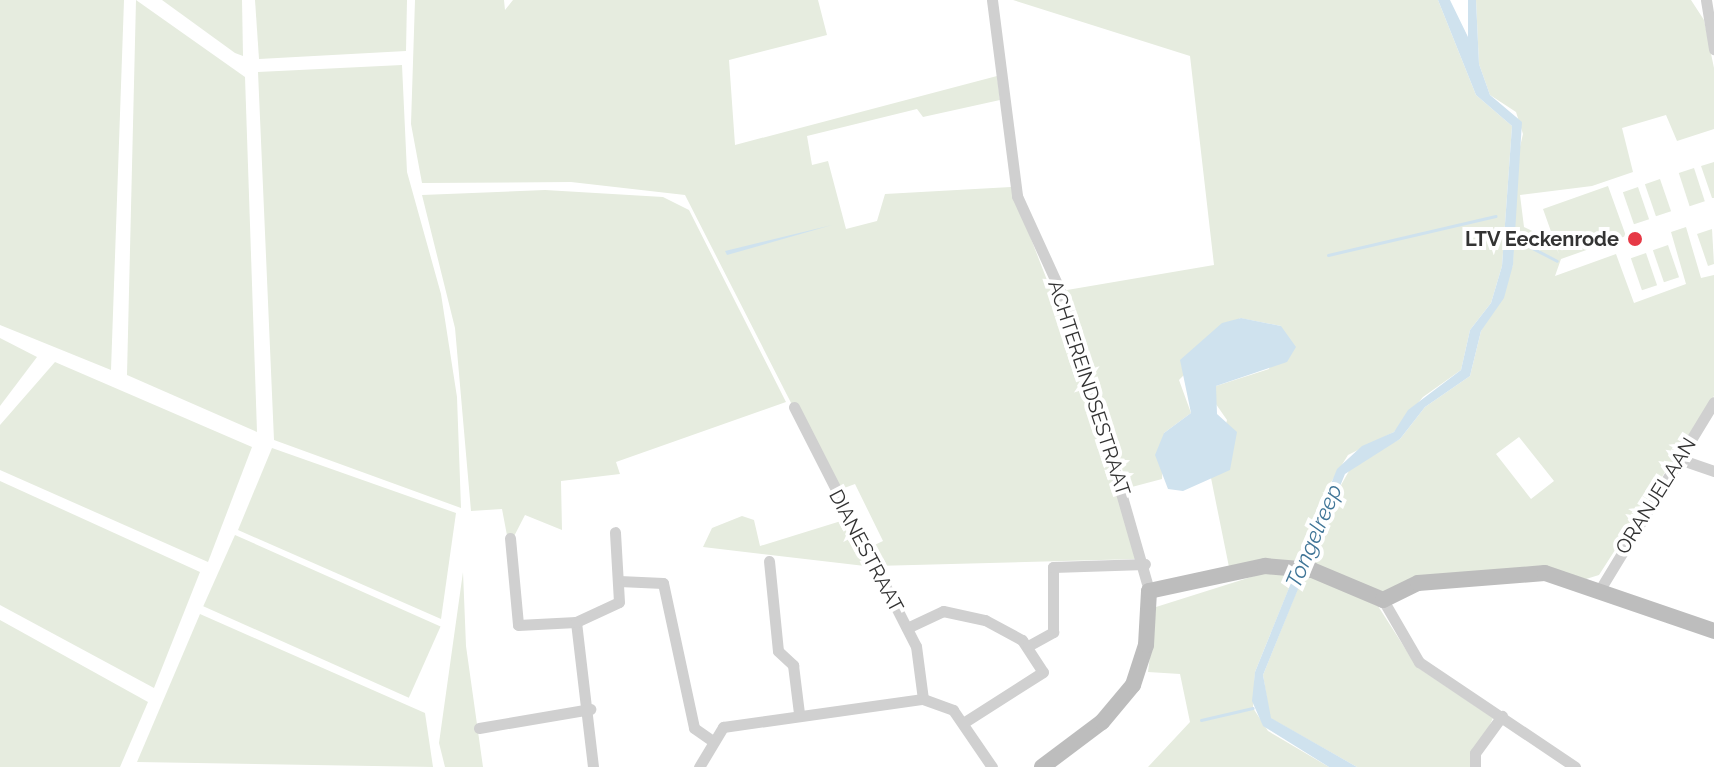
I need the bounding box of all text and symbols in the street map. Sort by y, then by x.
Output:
place label: LTV Eeckenrode [1464,227,1619,251]
marker: LTV Eeckenrode [1626,230,1644,248]
street label: ACHTEREINDSESTRAAT [1043,277,1135,499]
street label: ORANJELAAN [1611,433,1701,559]
water label: Tongelreep [1280,480,1348,592]
street label: DIANESTRAAT [824,486,908,616]

